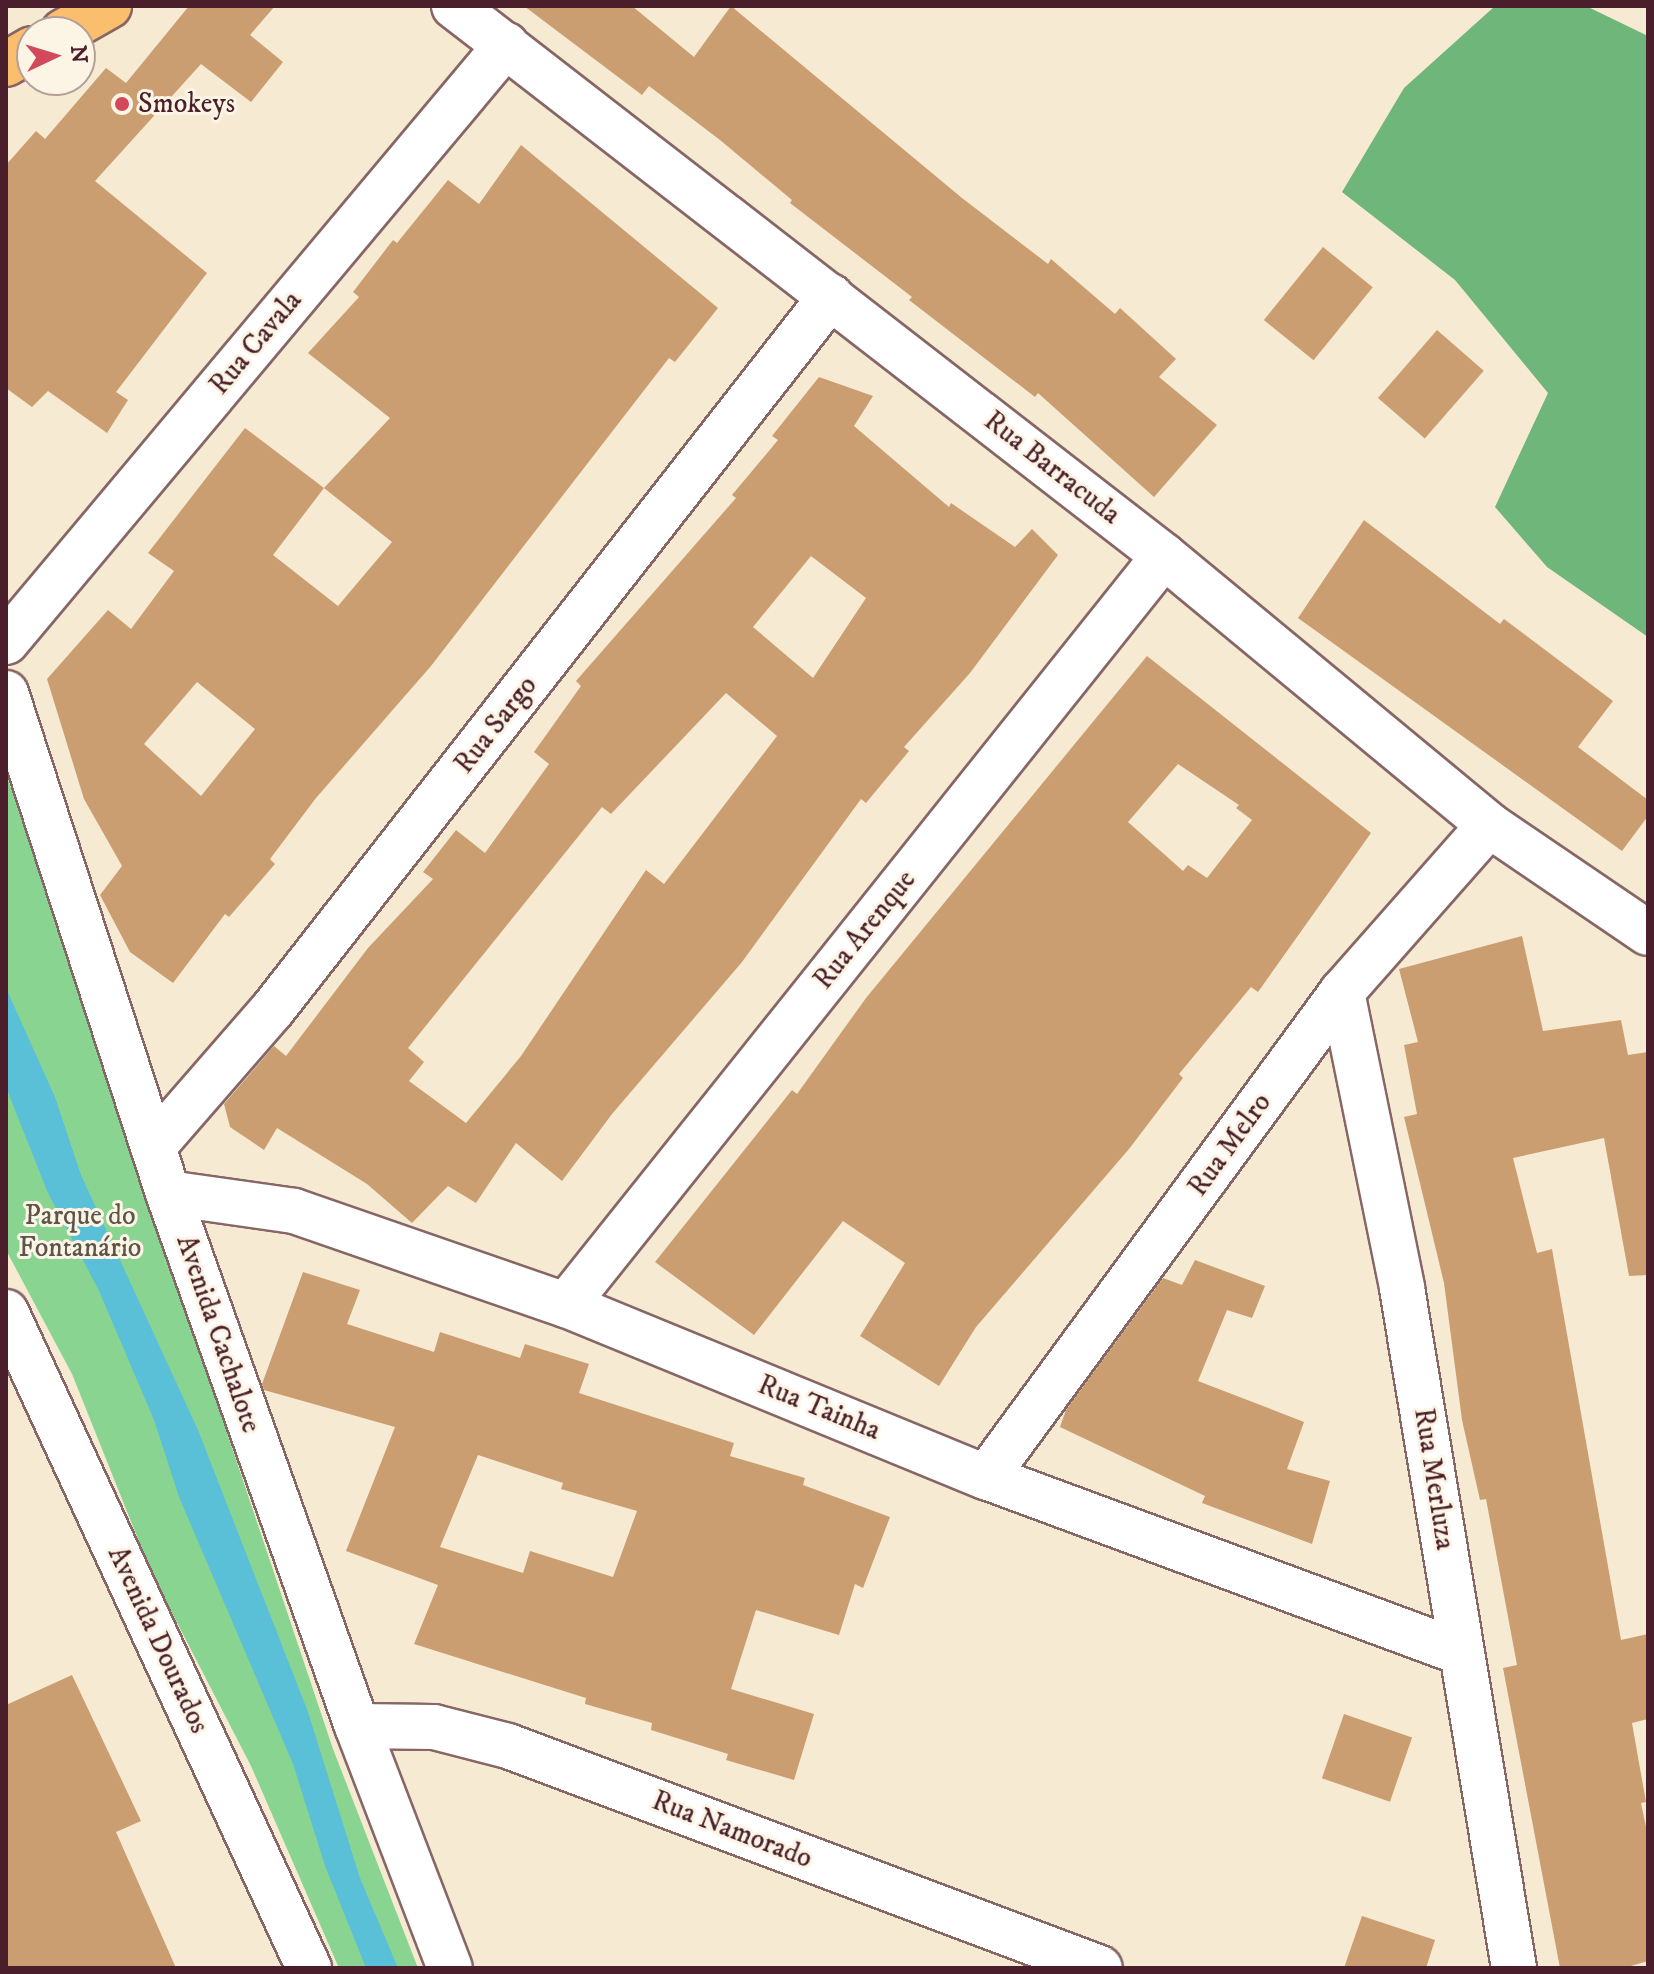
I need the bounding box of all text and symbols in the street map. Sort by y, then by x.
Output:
north arrow [16,16,96,96]
text: N [64,44,93,64]
place label: Smokeys [138,87,235,121]
marker: Smokeys [113,95,131,113]
street label: Rua Cavala [203,284,309,402]
street label: Rua Barracuda [977,404,1127,532]
street label: Rua Sargo [448,670,544,780]
street label: Rua Arenque [807,864,923,996]
street label: Rua Melro [1181,1087,1279,1203]
park label: Parque do Fontanário [19,1199,141,1265]
street label: Avenida Cachalote [169,1231,267,1437]
street label: Rua Tainha [753,1368,885,1448]
street label: Rua Merluza [1406,1406,1462,1552]
street label: Avenida Dourados [100,1541,216,1739]
street label: Rua Namorado [647,1784,817,1876]

